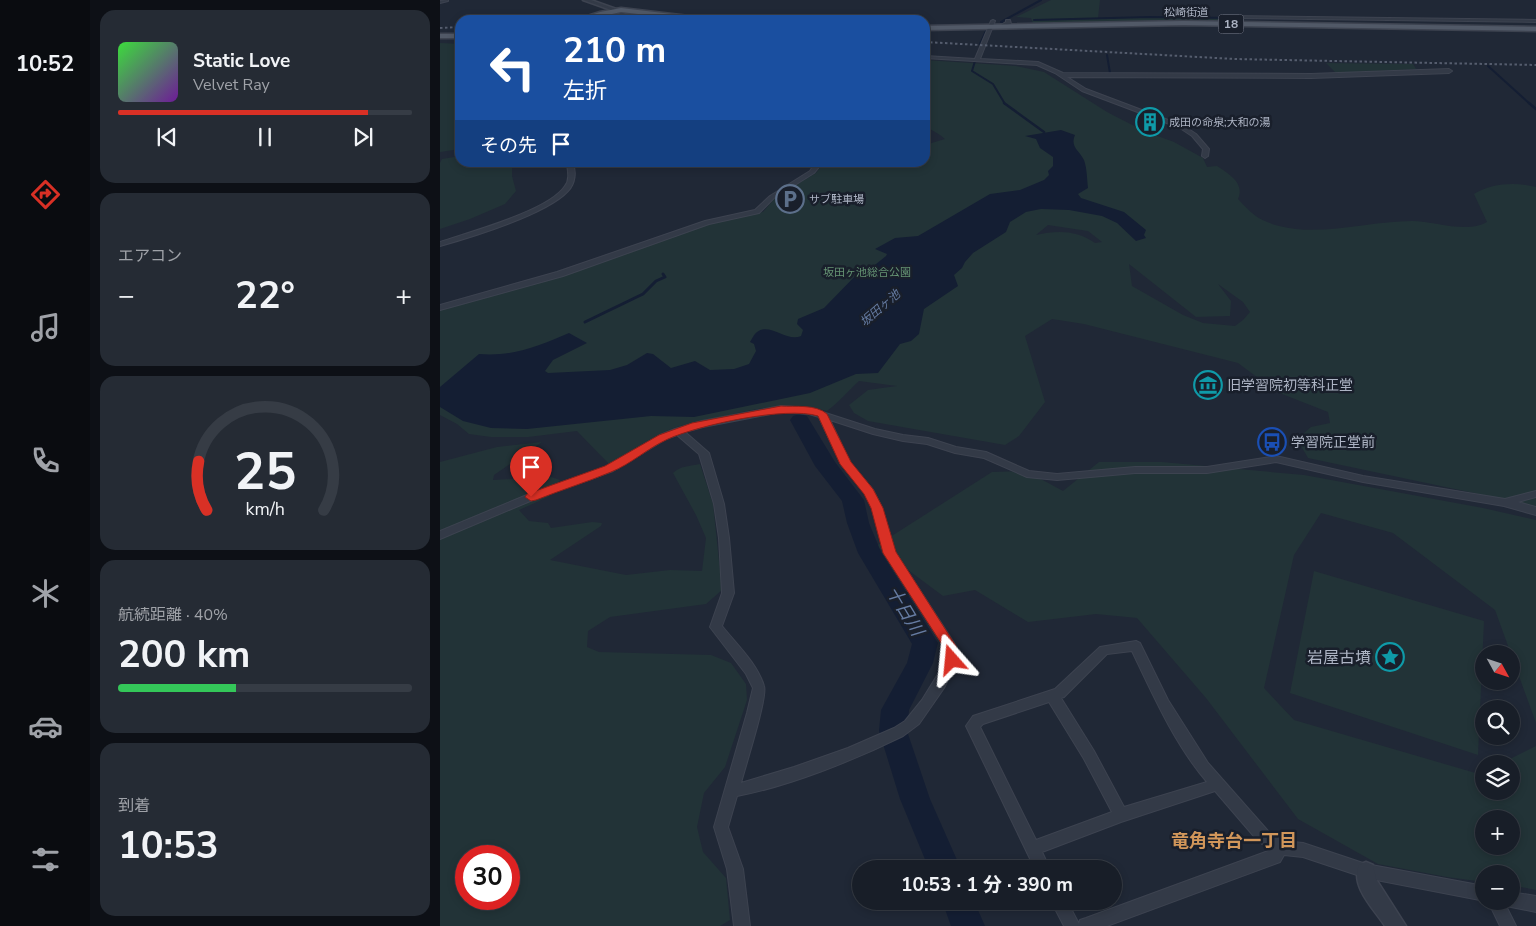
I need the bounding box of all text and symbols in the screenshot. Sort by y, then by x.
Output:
street label: 松崎街道 [1164,5,1208,20]
road number: 18 [1218,14,1244,34]
text: 210 m [563,27,666,74]
icon: left [480,35,545,100]
text: Static Love [193,48,290,74]
text: 10:52 [16,49,74,79]
text: Velvet Ray [193,74,270,96]
text: 左折 [563,76,607,106]
building icon: 成田の命泉;大和の湯 [1135,107,1165,137]
place label: 成田の命泉;大和の湯 [1169,115,1271,130]
icon: previous [153,123,181,151]
icon: pause [251,123,279,151]
icon: next [349,123,377,151]
icon: arrive [547,130,575,158]
text: その先 [480,133,537,159]
icon: directions [28,177,63,212]
parking icon: サブ駐車場 [775,184,805,214]
place label: サブ駐車場 [809,192,864,207]
text: エアコン [118,245,182,267]
park label: 坂田ヶ池総合公園 [823,265,911,280]
text: 22° [235,270,295,321]
text: − [118,277,135,315]
text: + [395,277,412,315]
water label: 坂田ヶ池 [857,286,904,330]
icon: music [28,310,63,345]
museum icon: 旧学習院初等科正堂 [1193,370,1223,400]
place label: 旧学習院初等科正堂 [1227,376,1353,395]
bus stop icon: 学習院正堂前 [1257,427,1287,457]
place label: 学習院正堂前 [1291,433,1375,452]
text: 25 [234,436,296,507]
icon: phone [28,443,63,478]
pin [510,446,552,497]
icon: arrive [517,453,545,481]
text: km/h [245,497,285,521]
icon: climate [28,576,63,611]
water label: 十日川 [881,582,930,642]
text: 航続距離 · 40% [118,604,228,626]
text: 200 km [118,629,250,680]
position arrow [925,633,977,685]
place icon: 岩屋古墳 [1375,642,1405,672]
north arrow [1475,645,1520,690]
map controls [1475,645,1520,910]
place label: 岩屋古墳 [1307,647,1371,669]
button: search [1475,700,1520,745]
icon: car [28,709,63,744]
button: layers [1475,755,1520,800]
text: 到着 [118,795,150,817]
button: + [1475,810,1520,855]
text: 10:53 [118,820,219,871]
district label: 竜角寺台一丁目 [1171,829,1297,853]
icon: filters [28,842,63,877]
speed limit sign: 30 [455,845,520,910]
button: − [1475,865,1520,910]
text: 10:53 · 1 分 · 390 m [901,872,1073,898]

